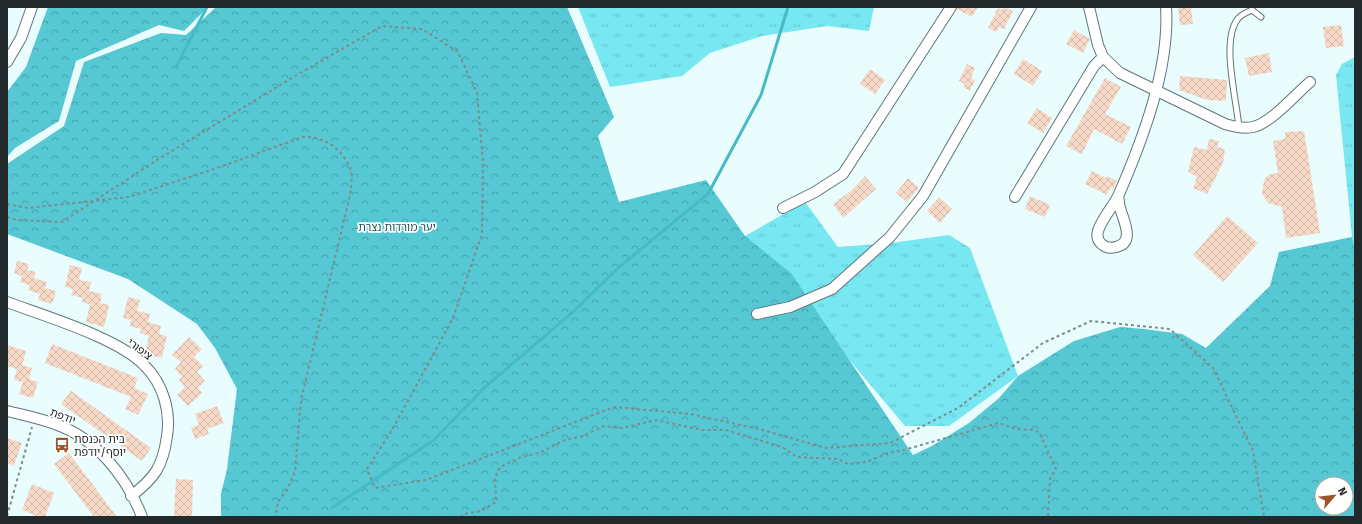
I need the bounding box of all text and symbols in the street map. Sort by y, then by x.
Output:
park label: יער מורדות נצרת [358,221,436,234]
street label: ציפורי [125,336,155,363]
street label: יודפת [48,406,77,427]
place label: בית הכנסת יוסף/יודפת [74,433,126,459]
bus stop icon: בית הכנסת יוסף/יודפת [53,436,71,454]
north arrow [1314,476,1354,516]
text: N [1335,485,1350,498]

